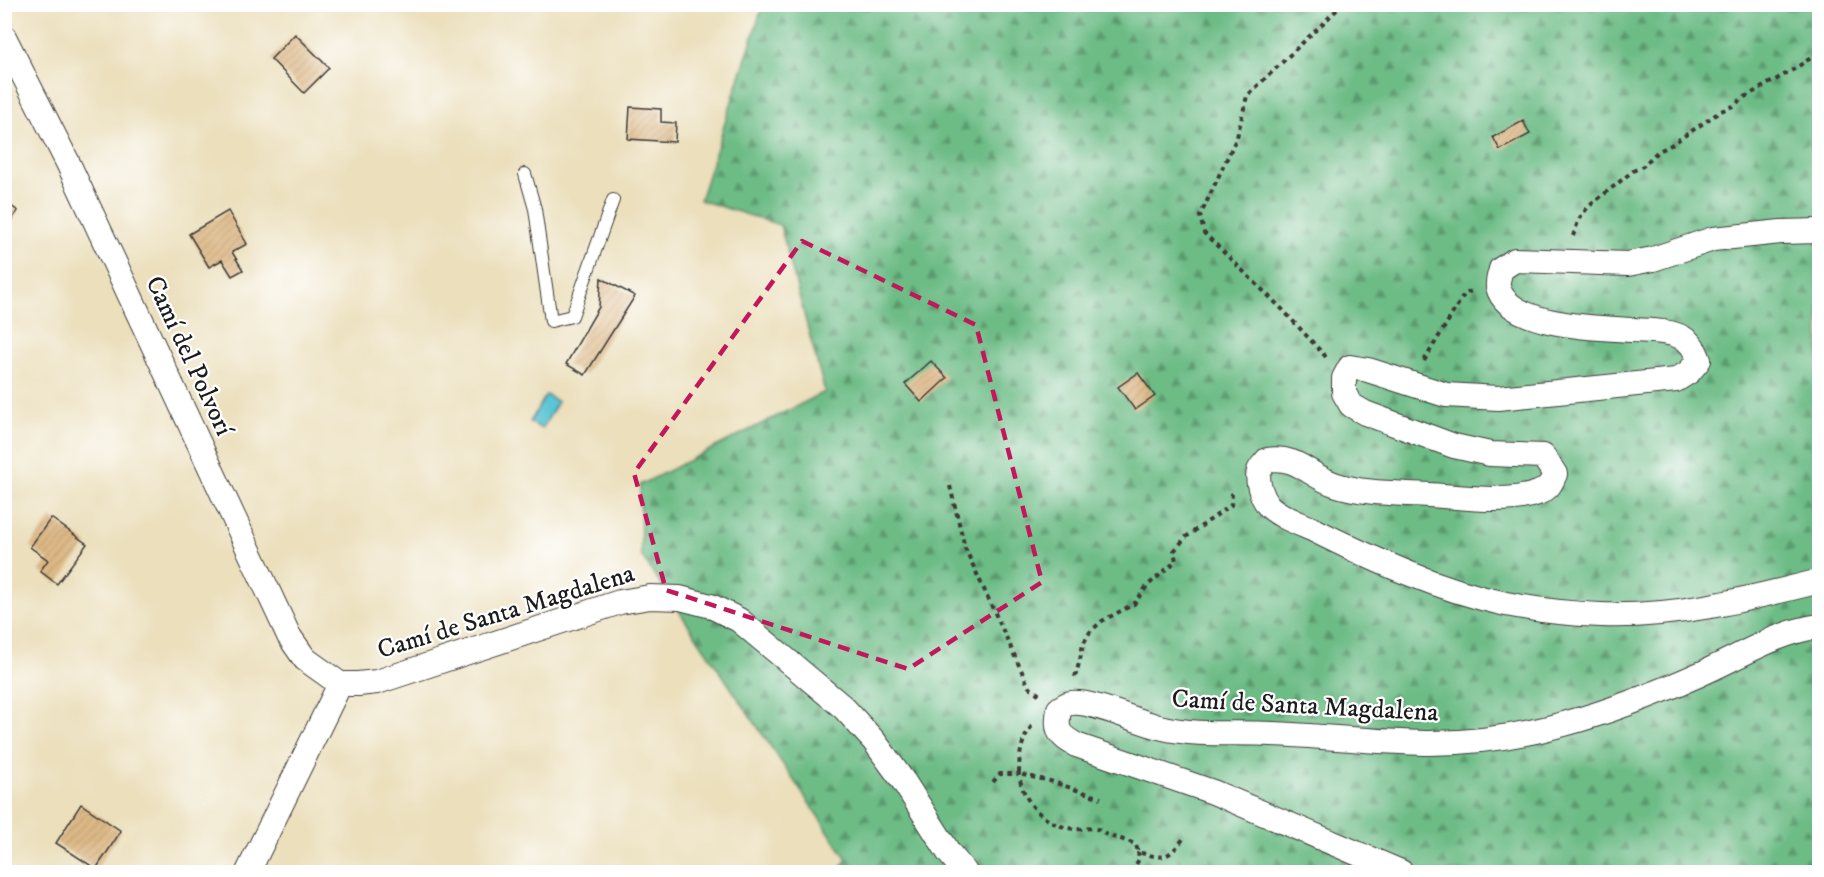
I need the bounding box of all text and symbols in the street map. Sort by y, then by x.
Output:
street label: Camí del Polvorí [138,271,241,442]
street label: Camí de Santa Magdalena [373,557,639,667]
street label: Camí de Santa Magdalena [1171,683,1439,729]

